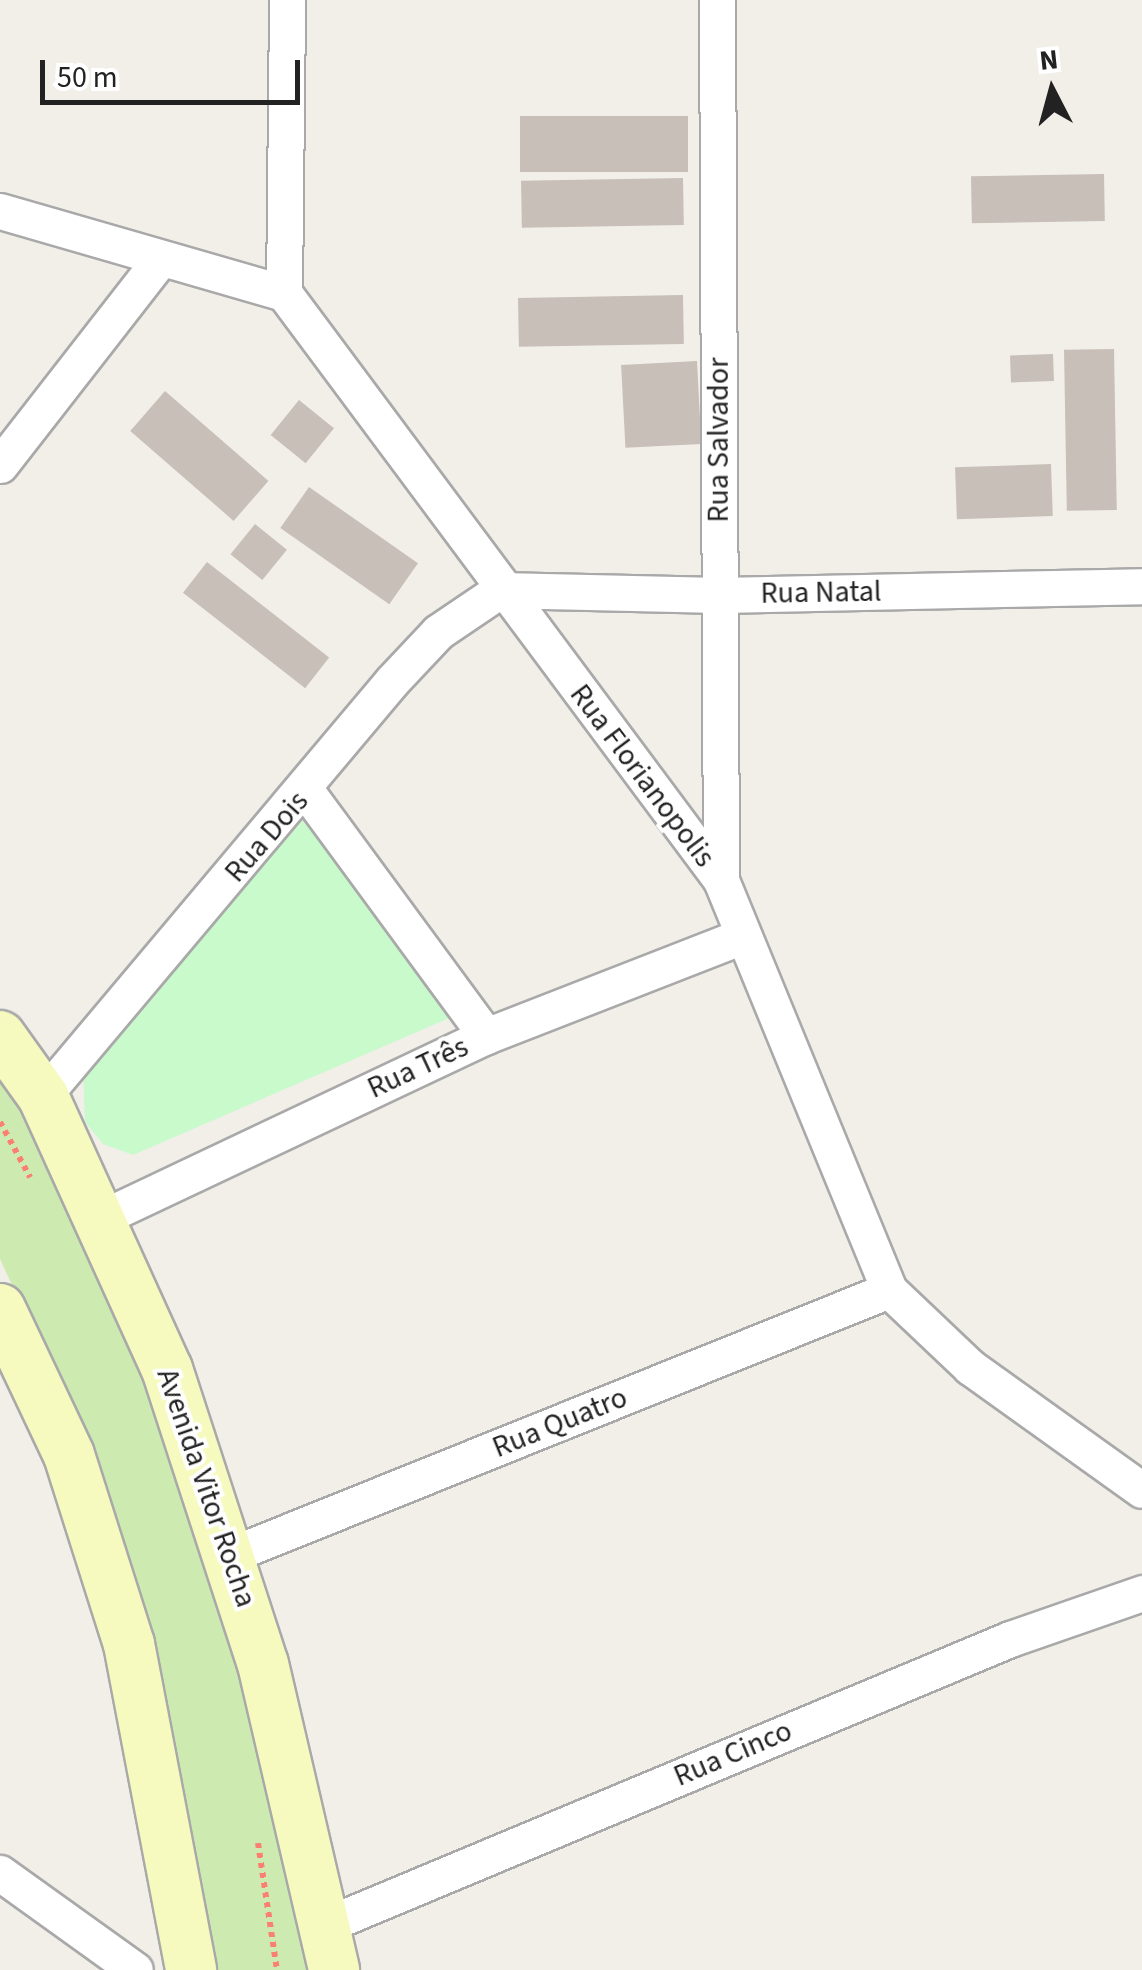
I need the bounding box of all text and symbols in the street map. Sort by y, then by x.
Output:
text: N [1038,39,1060,81]
scale bar [45,40,305,102]
north arrow [1002,40,1102,140]
text: 50 m [57,56,118,99]
street label: Rua Salvador [701,357,737,523]
street label: Rua Natal [760,574,882,612]
street label: Rua Florianopolis [562,678,722,874]
street label: Rua Dois [218,784,316,890]
street label: Rua Três [362,1029,474,1107]
street label: Avenida Vitor Rocha [148,1364,264,1612]
street label: Rua Quatro [487,1380,633,1466]
street label: Rua Cinco [669,1713,797,1795]

